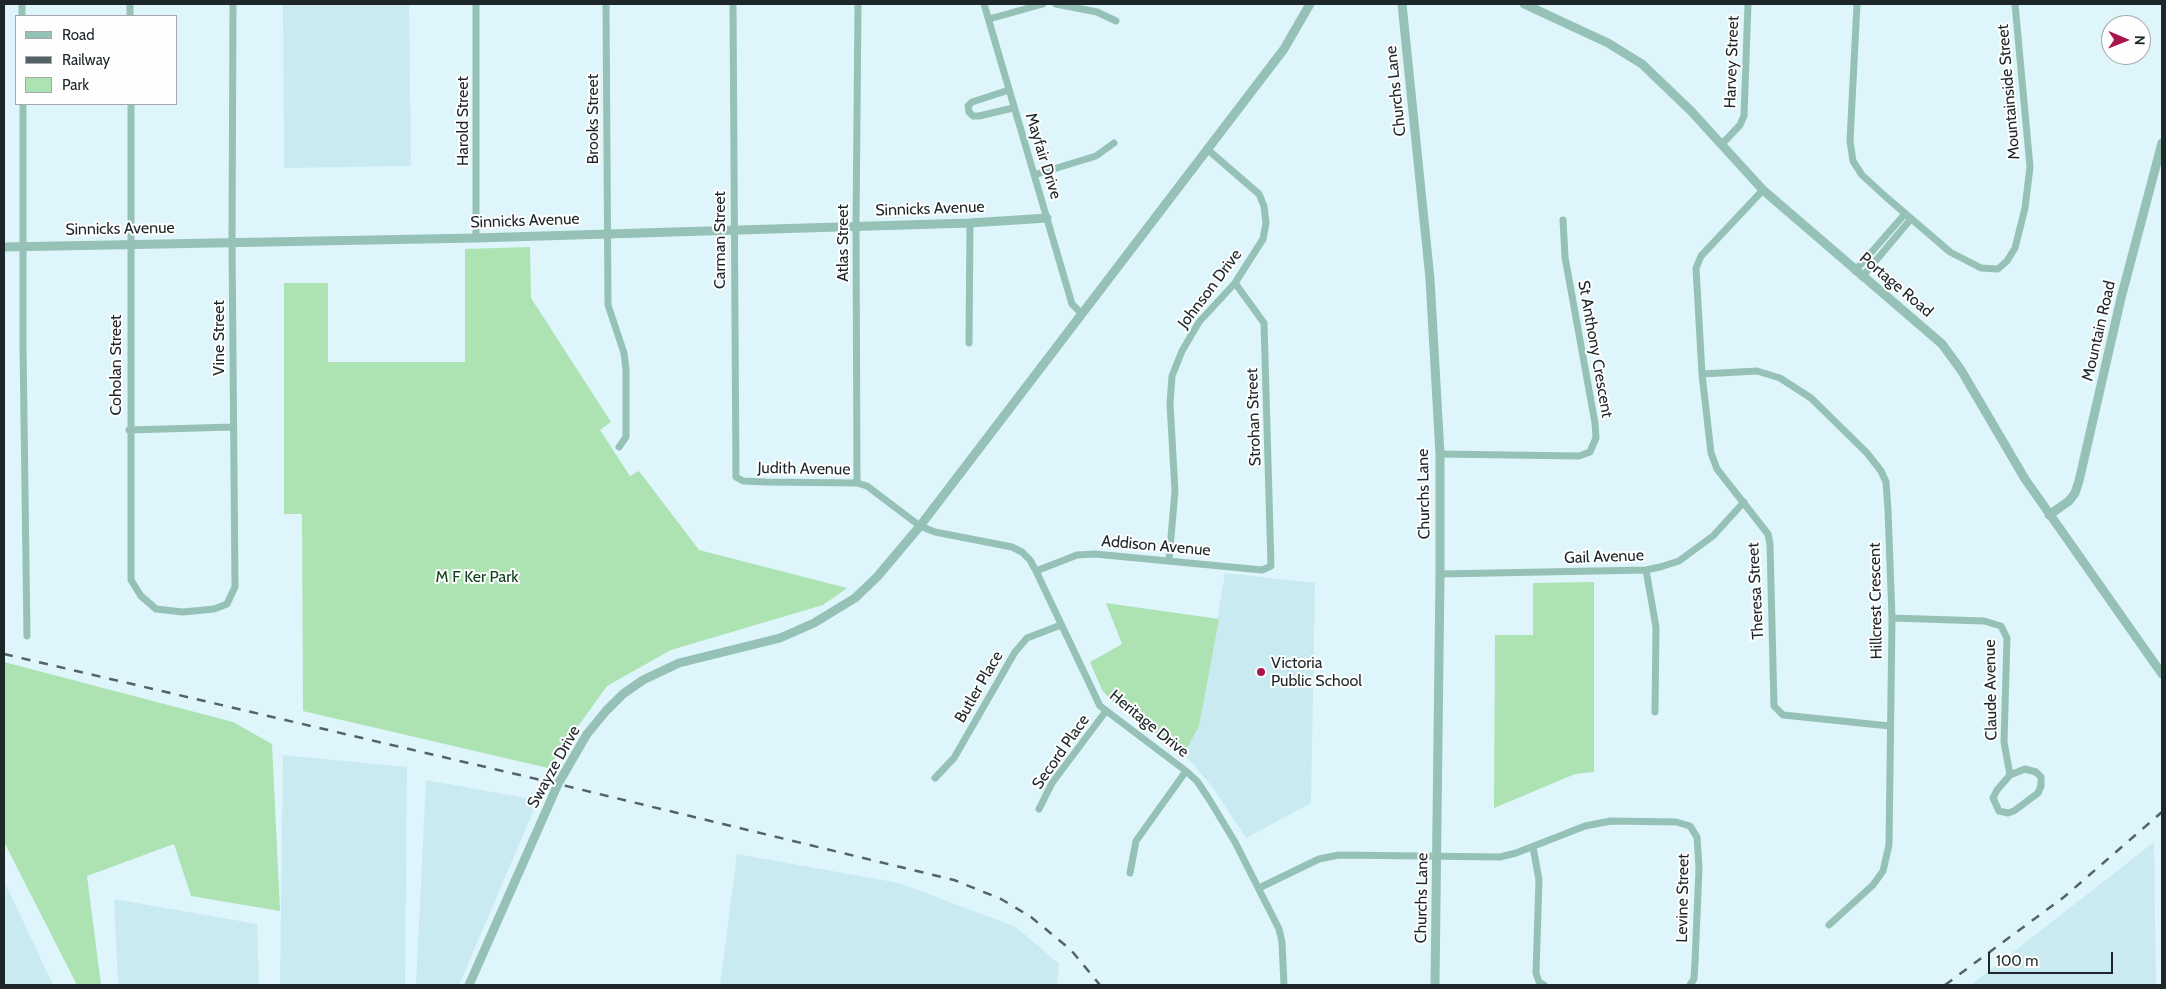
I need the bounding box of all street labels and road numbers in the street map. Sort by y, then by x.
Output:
street label: Harvey Street [1721,15,1743,109]
street label: Mountainside Street [1994,23,2024,161]
street label: Churchs Lane [1382,45,1410,137]
street label: Brooks Street [583,74,603,164]
street label: Harold Street [453,76,473,166]
street label: Mayfair Drive [1021,111,1065,201]
street label: Carman Street [710,191,730,289]
street label: Sinnicks Avenue [875,197,985,221]
street label: Atlas Street [833,204,853,282]
street label: Sinnicks Avenue [470,209,580,233]
street label: Sinnicks Avenue [65,218,175,240]
street label: Johnson Drive [1174,246,1246,332]
street label: Portage Road [1855,249,1937,321]
street label: St Anthony Crescent [1573,279,1617,419]
street label: Mountain Road [2078,279,2120,383]
street label: Vine Street [209,300,229,376]
street label: Coholan Street [106,314,126,416]
street label: Strohan Street [1243,368,1265,466]
street label: Churchs Lane [1414,448,1434,540]
street label: Judith Avenue [757,459,851,479]
street label: Addison Avenue [1101,532,1211,560]
street label: Theresa Street [1744,542,1768,640]
street label: Hillcrest Crescent [1865,542,1887,660]
street label: Gail Avenue [1564,546,1644,568]
street label: Claude Avenue [1981,639,2001,741]
street label: Butler Place [951,648,1007,726]
street label: Heritage Drive [1105,686,1193,762]
street label: Secord Place [1028,711,1094,793]
street label: Swayze Drive [524,722,584,812]
street label: Churchs Lane [1412,852,1432,944]
street label: Levine Street [1673,853,1693,943]

